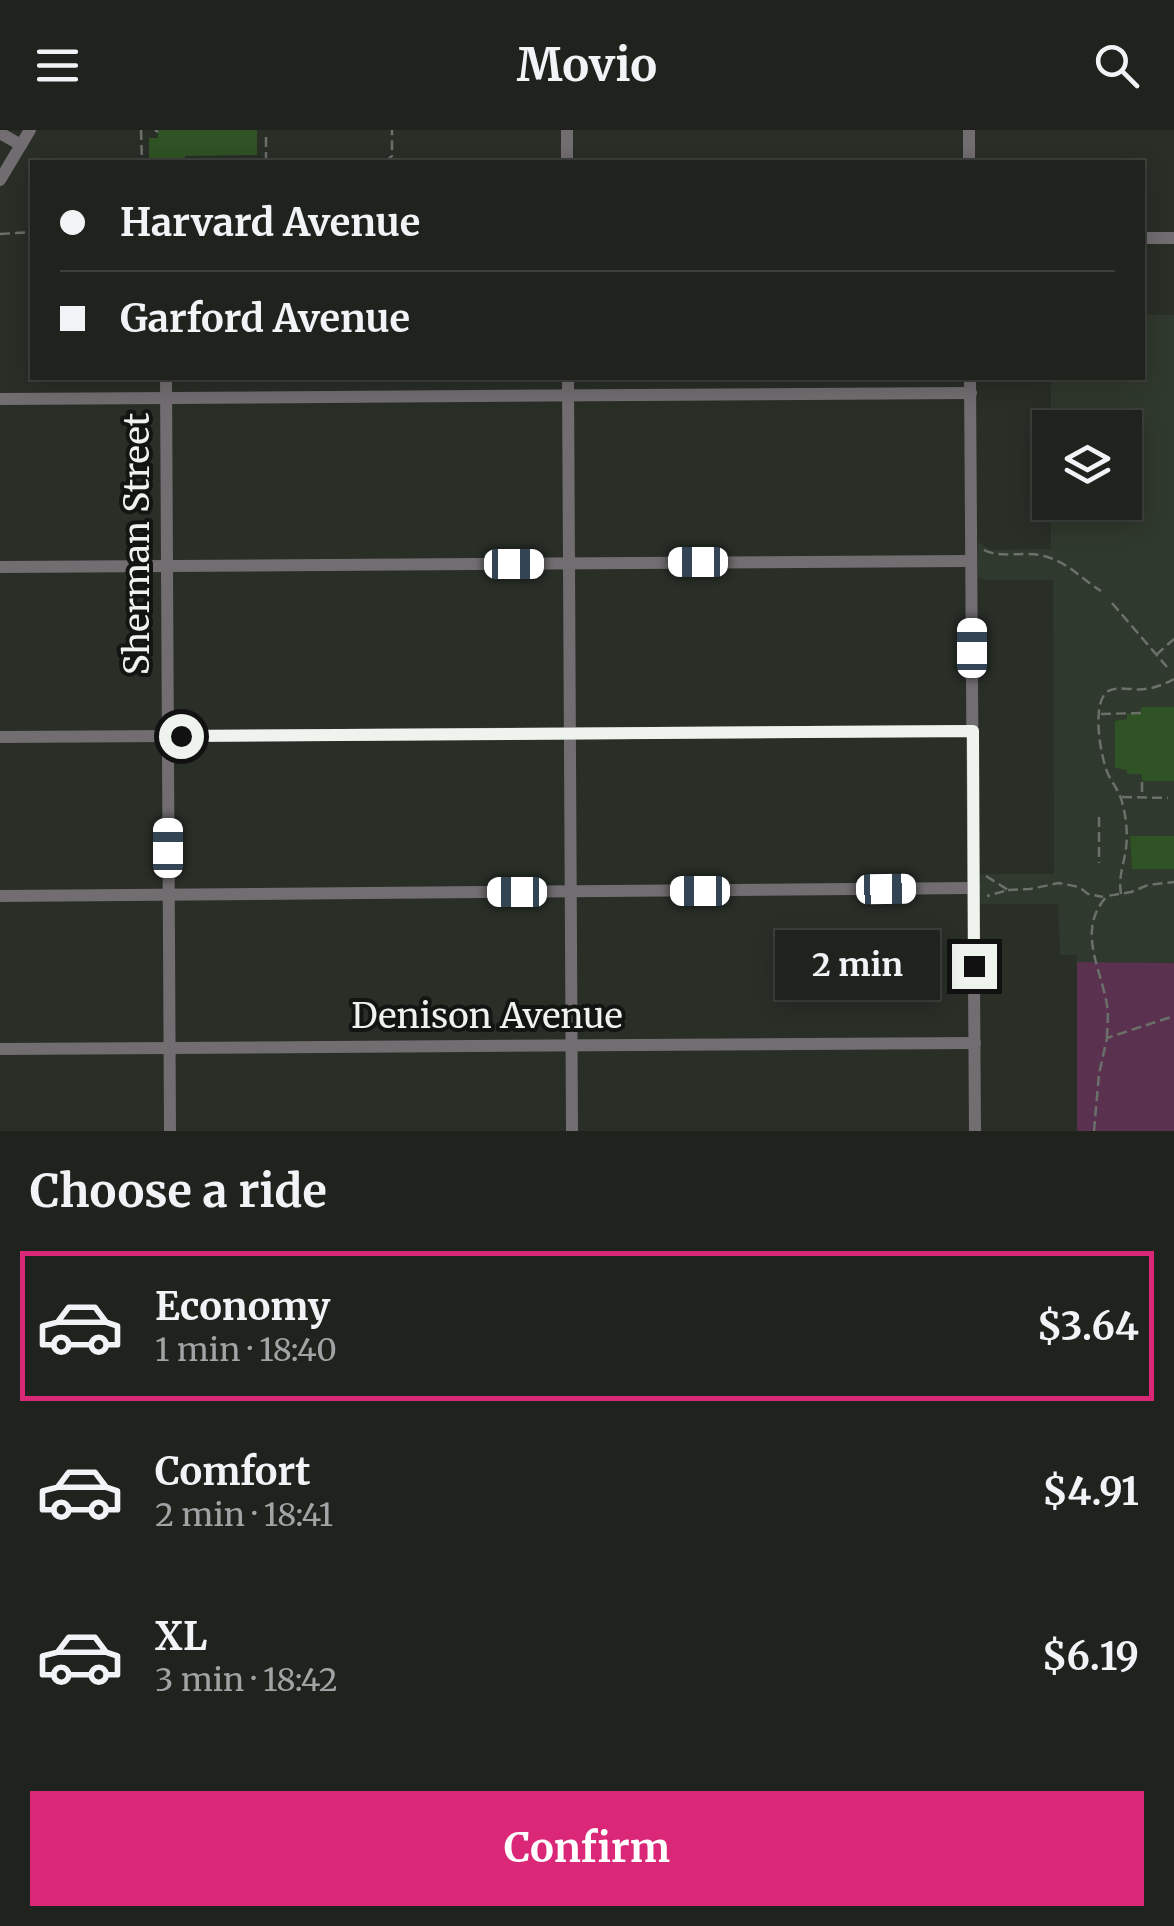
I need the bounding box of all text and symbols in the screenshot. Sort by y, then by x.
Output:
text: Movio [517,37,657,93]
icon: menu [30,38,85,93]
icon: search [1089,38,1144,93]
text: Harvard Avenue [120,199,420,246]
text: Garford Avenue [120,295,410,342]
map controls [1032,410,1142,520]
button: layers [1032,410,1142,520]
street label: Sherman Street [115,412,159,675]
car [668,547,728,577]
car [484,549,544,579]
car [957,618,987,678]
route start [159,714,204,759]
car [153,818,183,878]
car [856,873,916,905]
car [670,876,730,906]
car [487,877,547,907]
callout: 2 min [774,931,939,1001]
route end [952,944,997,989]
text: 2 min [812,945,903,985]
street label: Denison Avenue [351,994,623,1038]
text: Choose a ride [30,1163,327,1219]
icon: car [35,1281,125,1371]
text: Economy [155,1283,330,1330]
text: $3.64 [1037,1303,1139,1350]
text: 1 min · 18:40 [155,1330,337,1370]
icon: car [35,1446,125,1536]
text: Comfort [155,1448,311,1495]
text: $4.91 [1042,1468,1139,1515]
text: 2 min · 18:41 [155,1495,333,1535]
icon: car [35,1611,125,1701]
text: XL [155,1613,207,1660]
text: $6.19 [1042,1633,1139,1680]
text: 3 min · 18:42 [155,1660,338,1700]
button: Confirm [30,1791,1144,1906]

